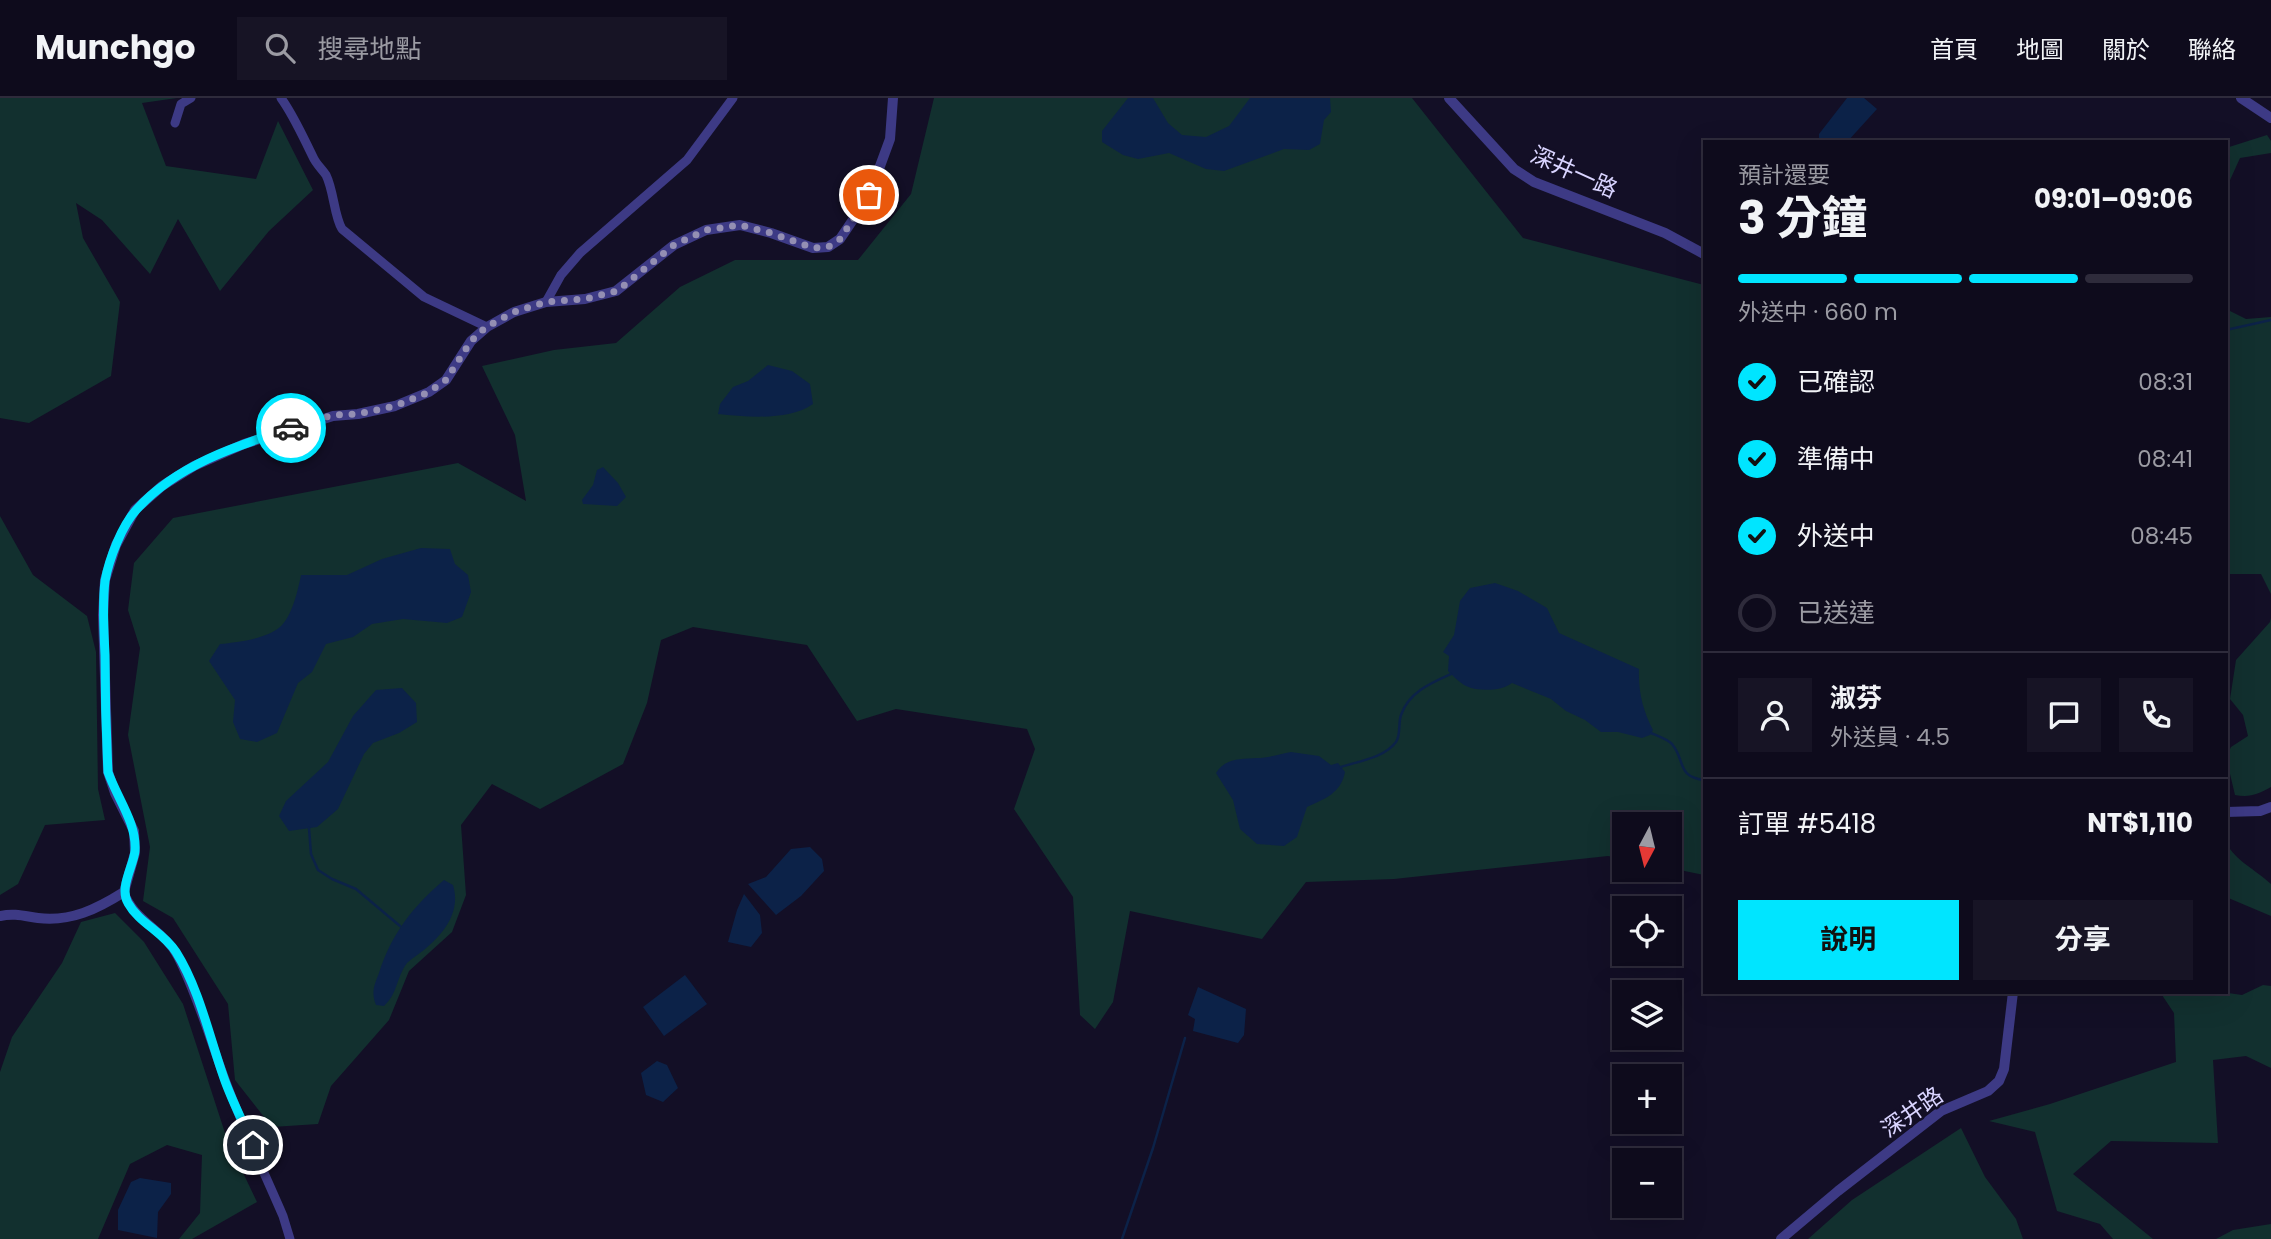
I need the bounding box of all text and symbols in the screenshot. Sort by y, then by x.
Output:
search box [237,17,727,80]
text: Munchgo [35,24,195,71]
icon: search [261,29,299,67]
text: 搜尋地點 [317,31,421,67]
text: 首頁 [1930,33,1978,66]
text: 地圖 [2016,33,2064,66]
text: 關於 [2102,33,2150,66]
text: 聯絡 [2188,33,2236,66]
street label: 深井一路 [1525,139,1623,205]
text: 預計還要 [1738,159,1830,191]
pin [839,165,899,225]
icon: bag [850,176,888,214]
text: 09:01–09:06 [2034,181,2193,217]
text: 3 分鐘 [1738,186,1868,250]
text: 外送中 · 660 m [1738,296,1898,328]
icon: check [1738,363,1776,401]
text: 已確認 [1797,364,1875,400]
text: 08:31 [2138,366,2193,398]
courier [256,393,326,463]
icon: car [272,409,310,447]
icon: check [1738,440,1776,478]
text: 準備中 [1797,441,1875,477]
text: 08:41 [2137,443,2193,475]
icon: check [1738,517,1776,555]
text: 外送中 [1797,518,1875,554]
text: 08:45 [2130,520,2193,552]
text: 已送達 [1797,595,1875,631]
button: person [1738,678,1812,752]
button: chat [2027,678,2101,752]
button: phone [2119,678,2193,752]
text: 淑芬 [1830,680,1882,716]
text: 外送員 · 4.5 [1830,721,1950,753]
text: NT$1,110 [2087,805,2193,841]
text: 訂單 #5418 [1738,806,1876,842]
north arrow [1612,812,1682,882]
map controls [1612,812,1682,1218]
button: locate [1612,896,1682,966]
button: 說明 [1738,900,1959,980]
button: 分享 [1973,900,2193,980]
button: layers [1612,980,1682,1050]
button: + [1612,1064,1682,1134]
street label: 深井路 [1875,1079,1949,1145]
pin [223,1115,283,1175]
icon: home [234,1126,272,1164]
button: − [1612,1148,1682,1218]

